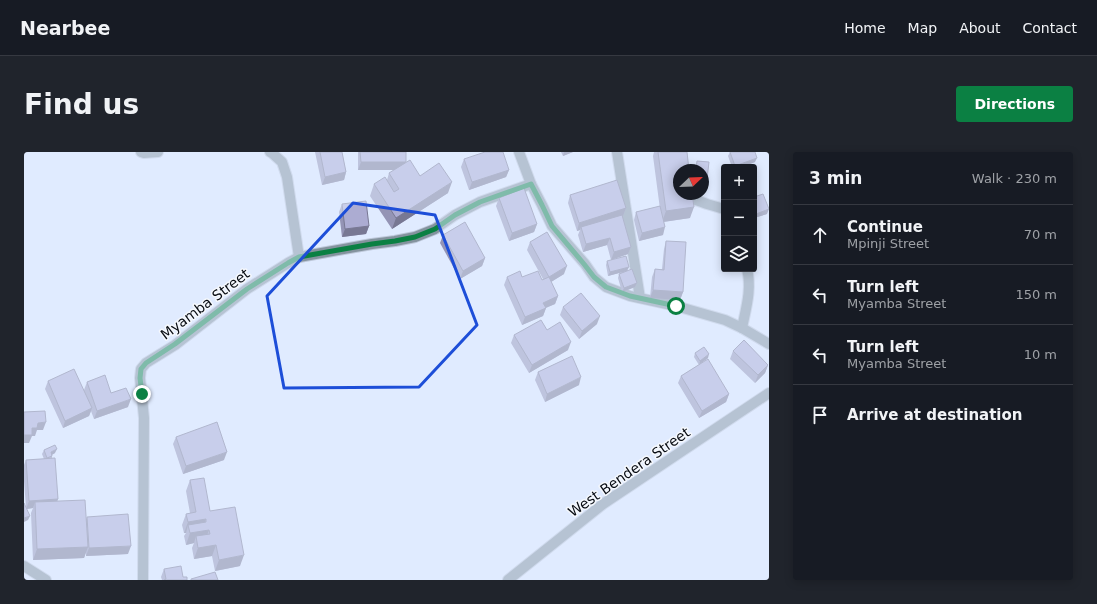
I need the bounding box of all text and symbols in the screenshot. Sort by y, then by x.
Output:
text: Nearbee [20,17,110,39]
text: Home [844,20,886,36]
text: Map [908,20,937,36]
text: About [959,20,1001,36]
text: Contact [1023,20,1077,36]
button: Directions [956,86,1073,122]
text: Find us [24,88,139,121]
north arrow [673,164,709,200]
map controls [721,164,757,272]
button: + [721,164,757,200]
text: 3 min [809,168,862,188]
text: Walk · 230 m [972,171,1057,186]
button: − [721,200,757,236]
text: Continue [847,218,923,236]
icon: ahead [809,224,831,246]
text: 70 m [1024,227,1057,242]
button: layers [721,236,757,272]
text: Mpinji Street [847,236,929,251]
street label: Myamba Street [157,265,253,343]
text: Turn left [847,278,919,296]
icon: left [809,284,831,306]
text: 150 m [1015,287,1057,302]
text: Myamba Street [847,296,946,311]
route start [667,297,685,315]
text: Turn left [847,338,919,356]
icon: left [809,344,831,366]
text: 10 m [1024,347,1057,362]
text: Myamba Street [847,356,946,371]
route end [133,385,151,403]
icon: arrive [809,404,831,426]
text: Arrive at destination [847,406,1022,424]
street label: West Bendera Street [565,424,693,520]

